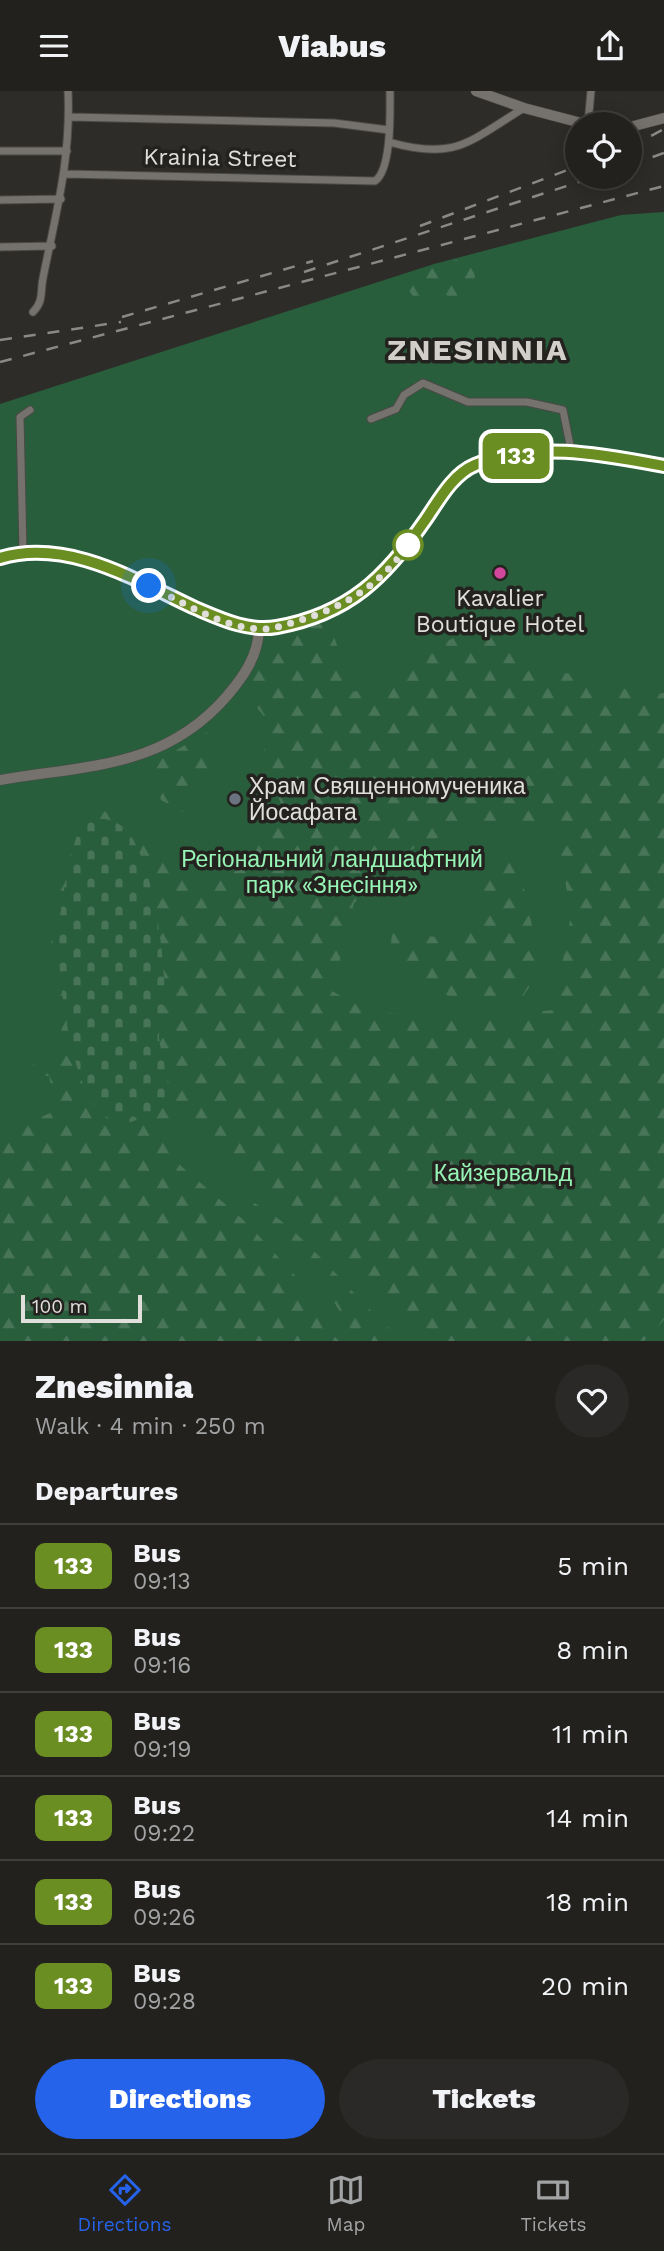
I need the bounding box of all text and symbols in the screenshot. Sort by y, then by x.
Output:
icon: menu [35,27,73,65]
text: Viabus [278,27,386,65]
icon: share [591,27,629,65]
map controls [565,112,642,189]
button: locate [565,112,642,189]
street label: Krainia Street [143,143,297,173]
district label: ZNESINNIA [387,332,569,367]
line badge: 133 [476,433,556,479]
text: 133 [497,442,535,470]
unlabelled marker [393,530,423,560]
marker: Kavalier Boutique Hotel [492,565,508,581]
your location [131,568,166,603]
place label: Kavalier Boutique Hotel [416,585,584,638]
place label: Храм Священномученика Йосафата [249,773,526,826]
marker: Храм Священномученика Йосафата [227,791,243,807]
park label: Регіональний ландшафтний парк «Знесіння» [181,846,483,899]
park label: Кайзервальд [434,1160,573,1187]
scale bar [21,1292,142,1324]
text: 100 m [32,1295,88,1318]
button: heart [555,1364,629,1438]
text: Znesinnia [35,1367,193,1406]
text: Walk · 4 min · 250 m [35,1413,266,1440]
text: Departures [35,1476,178,1506]
text: Bus [133,1538,181,1568]
text: 5 min [557,1551,629,1581]
text: 133 [54,1552,93,1580]
text: 09:13 [133,1568,191,1595]
text: Bus [133,1622,181,1652]
text: 8 min [556,1635,629,1665]
text: 133 [54,1636,93,1664]
text: 09:16 [133,1652,191,1679]
text: Bus [133,1706,181,1736]
text: 11 min [552,1719,629,1749]
text: 133 [54,1720,93,1748]
text: 09:19 [133,1736,191,1763]
text: Bus [133,1790,181,1820]
text: 14 min [546,1803,629,1833]
text: 133 [54,1804,93,1832]
text: 09:22 [133,1820,195,1847]
text: Bus [133,1874,181,1904]
text: 18 min [546,1887,629,1917]
text: 133 [54,1888,93,1916]
text: 09:26 [133,1904,196,1931]
text: Bus [133,1958,181,1988]
text: 20 min [541,1971,629,2001]
text: 133 [54,1972,93,2000]
text: 09:28 [133,1988,196,2015]
button: Directions [35,2059,325,2139]
button: Tickets [339,2059,629,2139]
tab: Directions [78,2171,171,2236]
tab: Map [327,2171,365,2236]
tab: Tickets [520,2171,586,2236]

